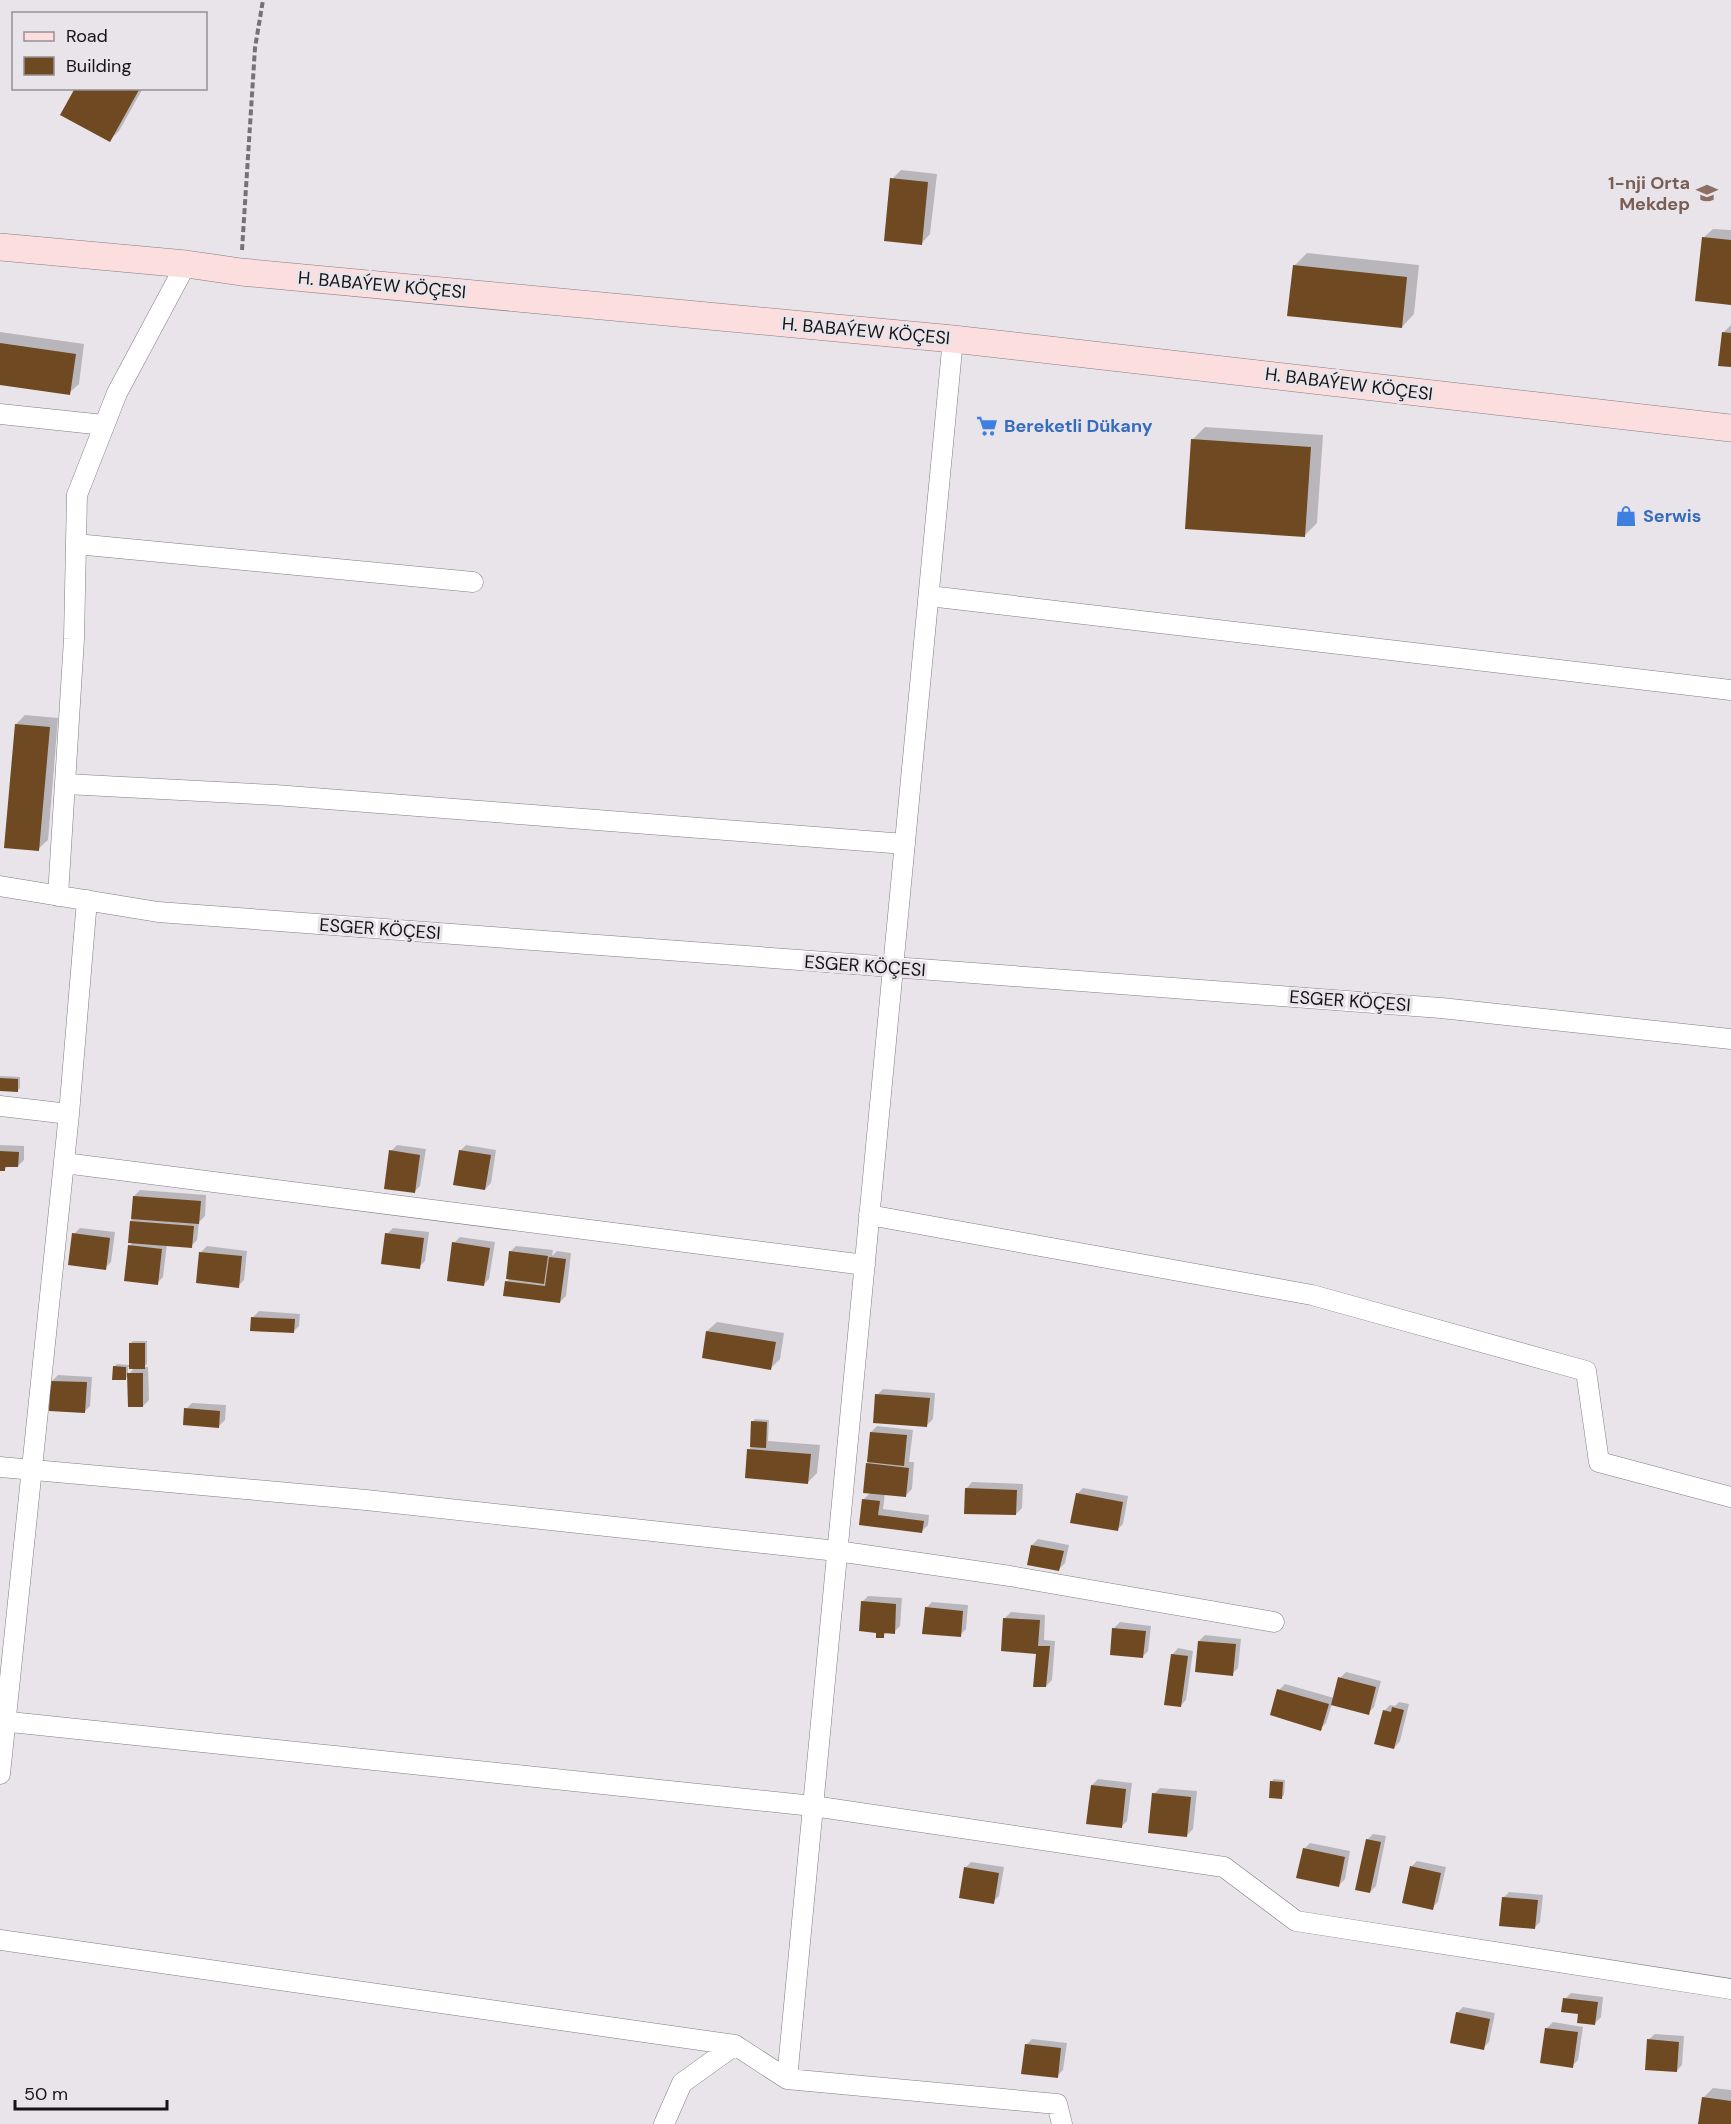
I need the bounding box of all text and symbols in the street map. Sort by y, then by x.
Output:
legend [12,12,207,90]
text: Road [66,24,108,48]
text: Building [66,54,131,78]
place label: 1-nji Orta Mekdep [1608,171,1690,216]
school or university icon: 1-nji Orta Mekdep [1695,181,1719,205]
street label: H. BABAÝEW KÖÇESI [297,266,467,304]
street label: H. BABAÝEW KÖÇESI [781,312,951,350]
street label: H. BABAÝEW KÖÇESI [1264,362,1434,406]
supermarket icon: Bereketli Dükany [975,414,999,438]
place label: Bereketli Dükany [1004,414,1153,438]
shop icon: Serwis [1614,504,1638,528]
place label: Serwis [1643,504,1701,528]
street label: ESGER KÖÇESI [319,913,441,945]
street label: ESGER KÖÇESI [804,950,926,982]
street label: ESGER KÖÇESI [1289,985,1411,1017]
scale bar [15,2073,166,2111]
text: 50 m [24,2082,68,2106]

